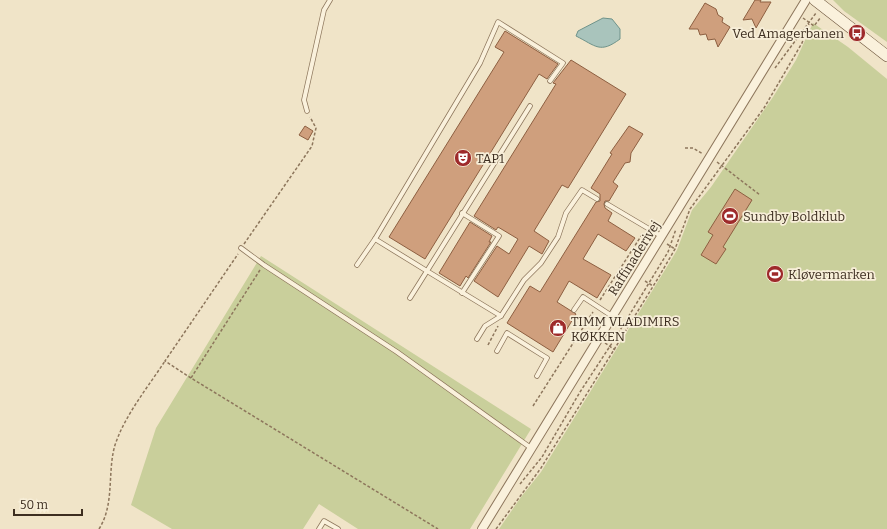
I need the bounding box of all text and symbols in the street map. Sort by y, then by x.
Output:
bus stop icon: Ved Amagerbanen [847,23,867,43]
place label: Ved Amagerbanen [732,26,845,41]
theatre icon: TAP1 [453,148,473,168]
place label: TAP1 [476,151,505,166]
sports icon: Sundby Boldklub [720,206,740,226]
place label: Sundby Boldklub [743,209,845,224]
street label: Raffinaderivej [605,218,663,298]
sports icon: Kløvermarken [765,264,785,284]
place label: Kløvermarken [788,267,876,282]
place label: TIMM VLADIMIRS KØKKEN [571,314,680,344]
shop icon: TIMM VLADIMIRS KØKKEN [548,318,568,338]
scale bar [14,491,82,517]
text: 50 m [20,498,49,512]

